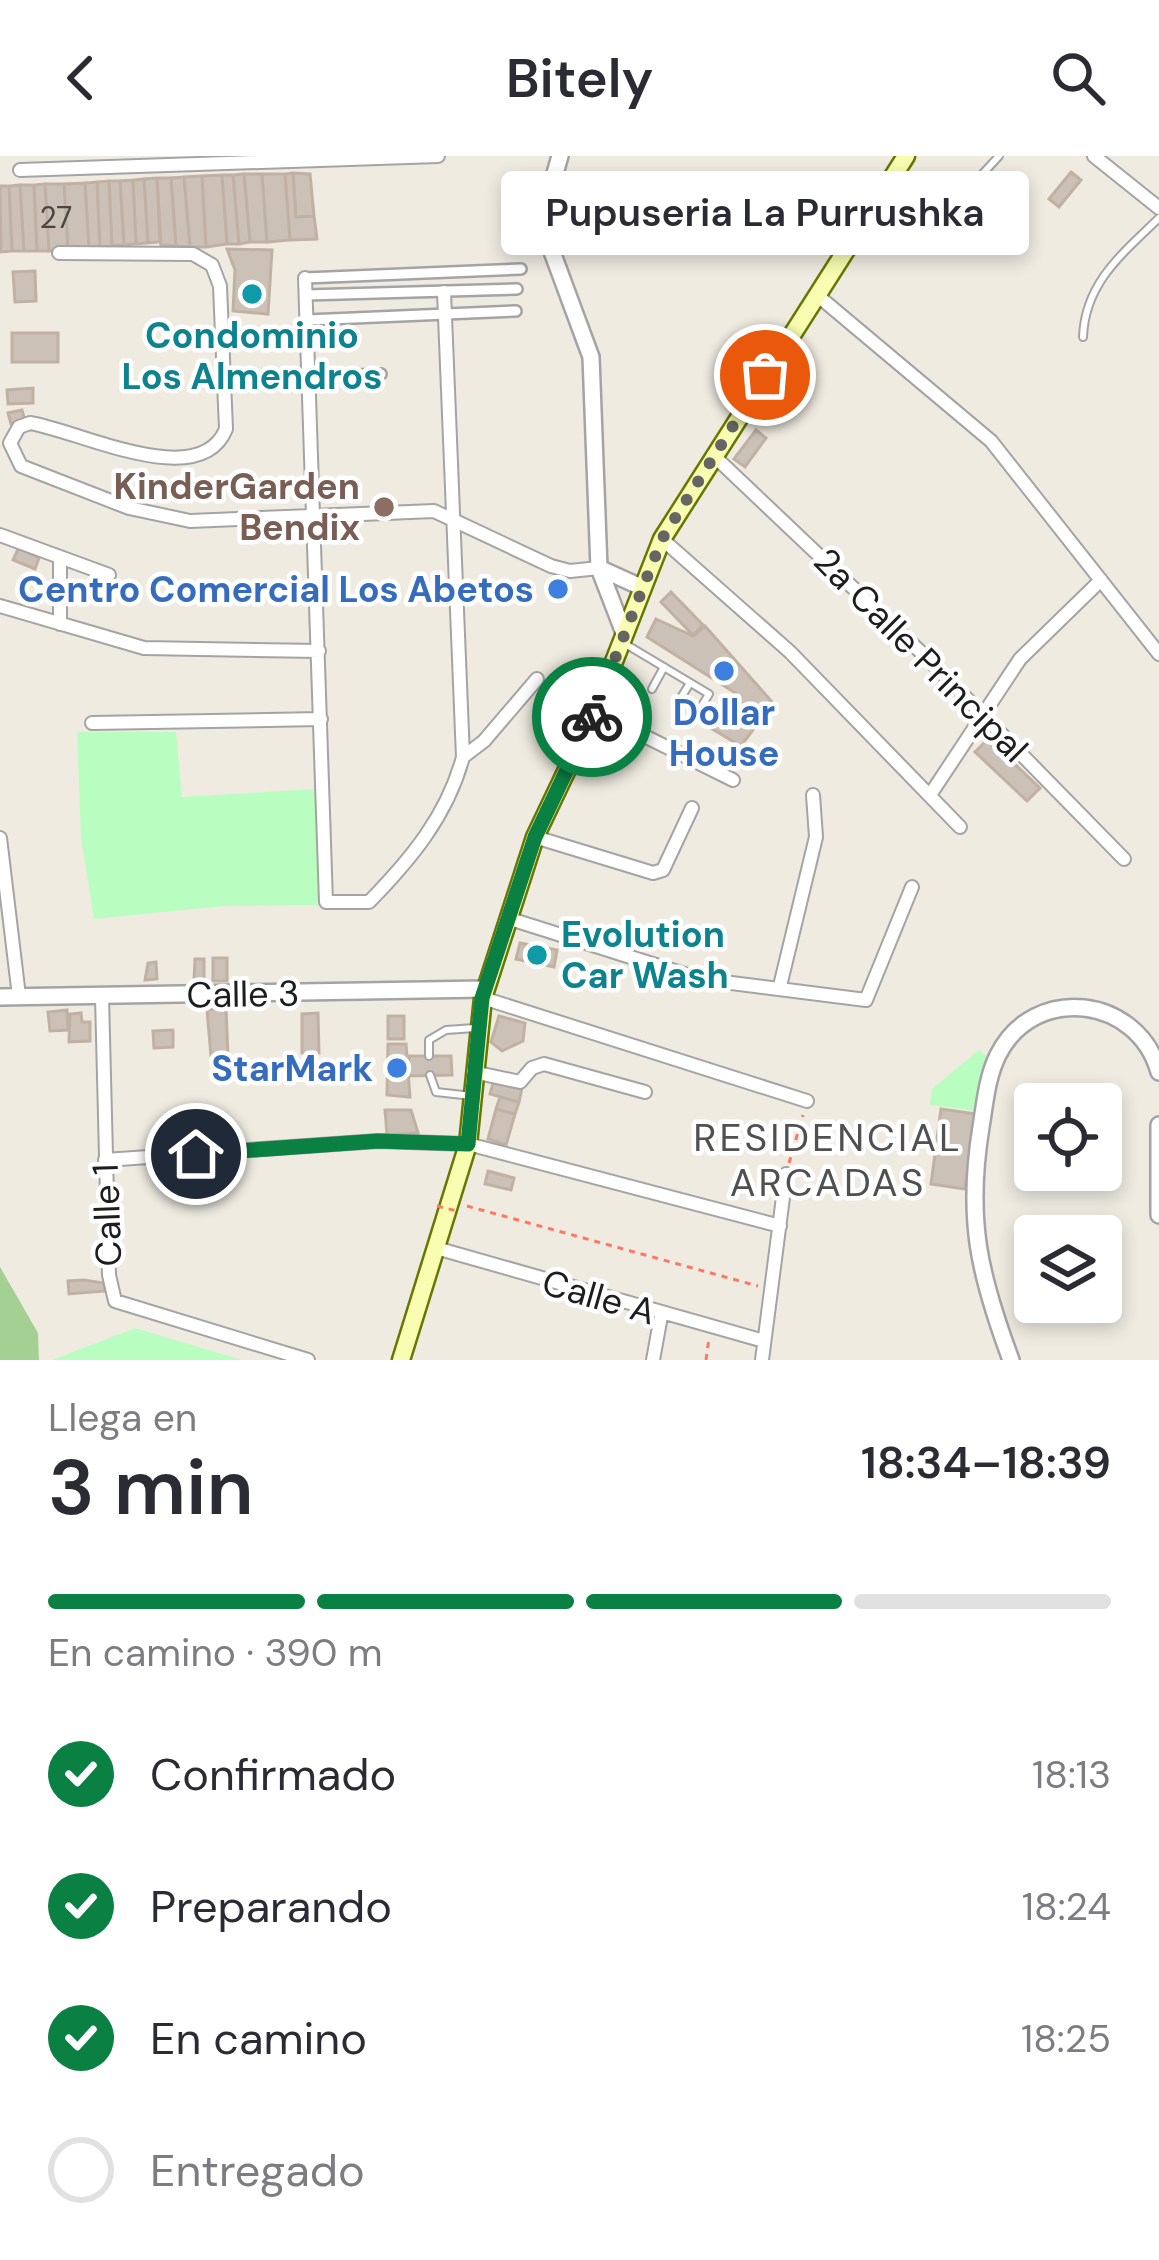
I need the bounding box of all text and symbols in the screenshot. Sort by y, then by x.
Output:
text: Bitely [506,43,653,114]
icon: back [48,45,114,111]
icon: search [1045,45,1111,111]
callout: Pupuseria La Purrushka [501,171,1029,255]
text: Pupuseria La Purrushka [545,187,985,238]
house number: 27 [40,198,72,237]
marker: Condominio Los Almendros [239,281,265,307]
place label: Condominio Los Almendros [122,312,382,400]
pin [714,324,816,426]
icon: bag [732,342,798,408]
place label: KinderGarden Bendix [113,463,360,551]
marker: KinderGarden Bendix [371,494,397,520]
street label: 2a Calle Principal [804,538,1038,772]
place label: Centro Comercial Los Abetos [18,566,534,613]
marker: Centro Comercial Los Abetos [545,576,571,602]
courier [532,657,652,777]
marker: Dollar House [711,658,737,684]
icon: bike [559,684,625,750]
place label: Dollar House [669,689,779,777]
place label: Evolution Car Wash [561,911,729,999]
marker: Evolution Car Wash [524,942,550,968]
street label: Calle 3 [186,970,300,1018]
place label: StarMark [211,1045,373,1092]
marker: StarMark [384,1055,410,1081]
map controls [1014,1083,1122,1323]
button: locate [1014,1083,1122,1191]
pin [145,1103,247,1205]
district label: RESIDENCIAL ARCADAS [693,1112,963,1208]
icon: home [163,1121,229,1187]
street label: Calle 1 [82,1163,132,1267]
button: layers [1014,1215,1122,1323]
street label: Calle A [537,1259,661,1335]
text: Llega en [48,1392,197,1443]
text: 18:34–18:39 [861,1433,1111,1492]
text: 3 min [48,1437,254,1538]
text: En camino · 390 m [48,1627,383,1678]
icon: check [48,1741,114,1807]
text: Confirmado [150,1745,396,1804]
text: 18:13 [1032,1749,1111,1800]
icon: check [48,1873,114,1939]
text: Preparando [150,1877,392,1936]
text: 18:24 [1022,1881,1111,1932]
icon: check [48,2005,114,2071]
text: En camino [150,2009,367,2068]
text: 18:25 [1021,2013,1111,2064]
text: Entregado [150,2141,365,2200]

